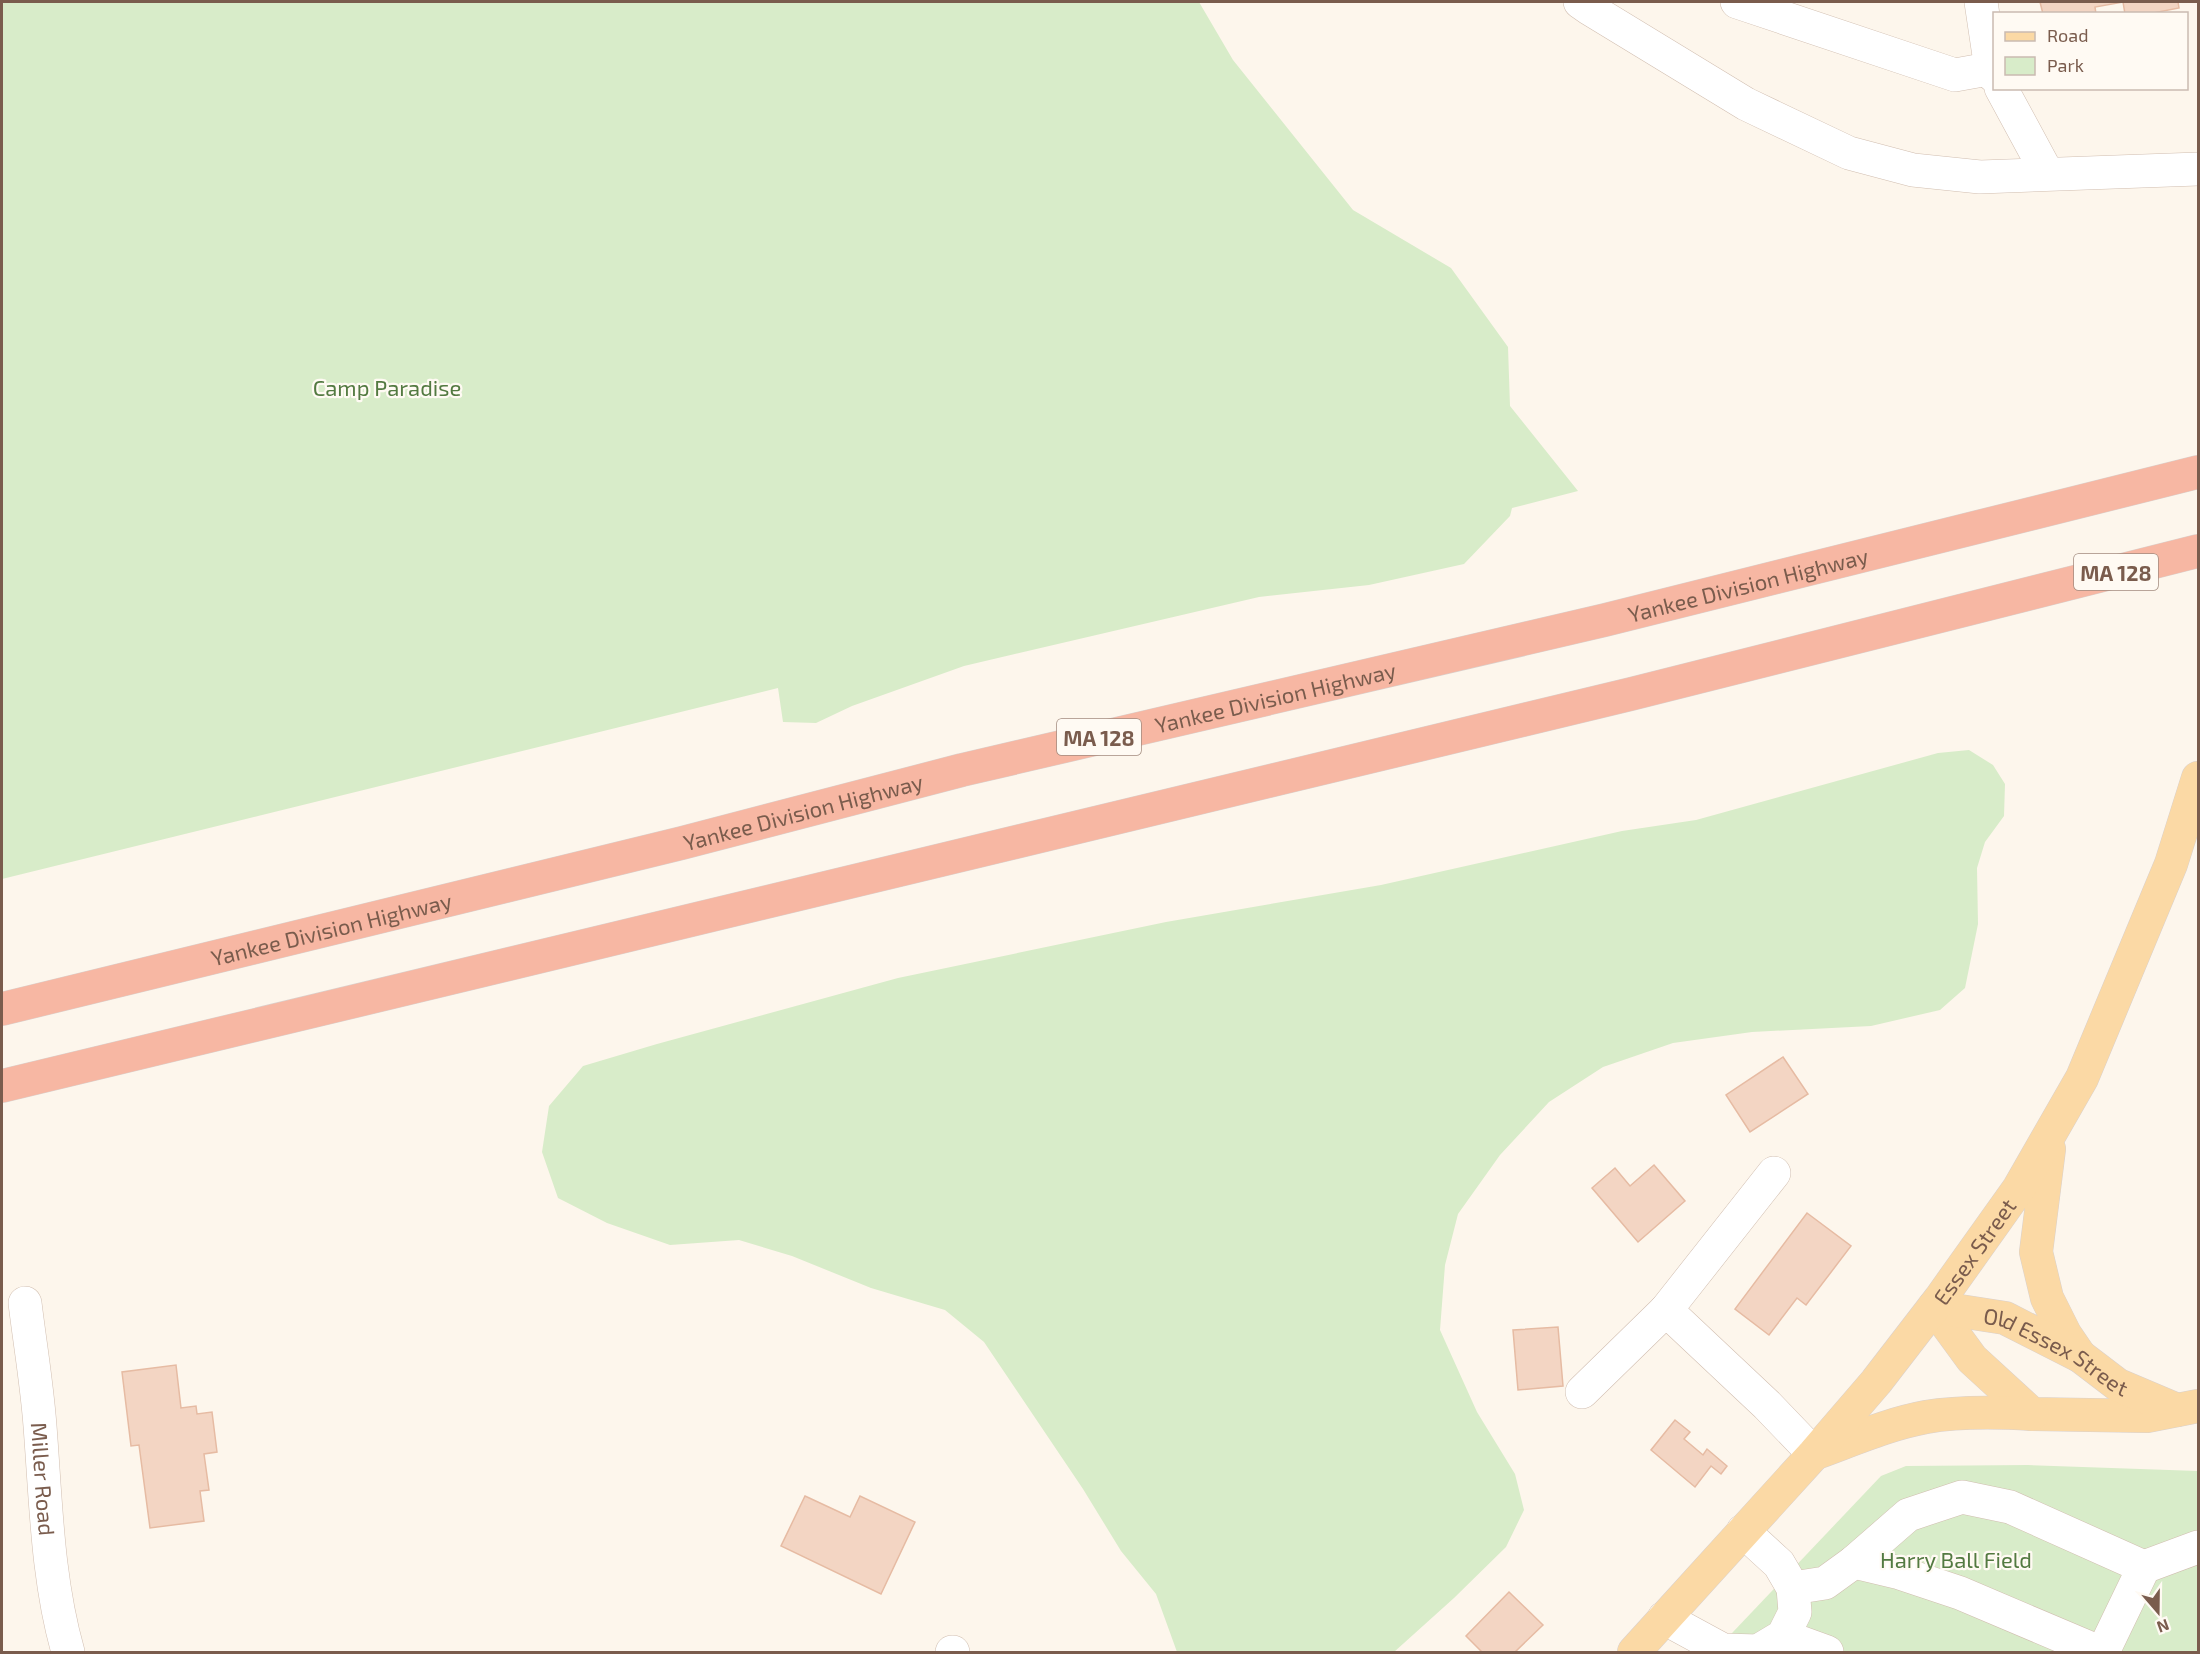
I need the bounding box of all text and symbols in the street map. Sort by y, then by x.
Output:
legend [1993,12,2188,90]
text: Road [2047,24,2088,46]
text: Park [2047,54,2084,76]
park label: Camp Paradise [313,374,461,400]
street label: Yankee Division Highway [1625,542,1871,627]
road number: MA 128 [2074,554,2158,590]
street label: Yankee Division Highway [1152,656,1399,738]
road number: MA 128 [1057,719,1141,755]
street label: Yankee Division Highway [680,768,926,855]
street label: Yankee Division Highway [208,887,455,970]
street label: Essex Street [1927,1193,2021,1309]
street label: Old Essex Street [1982,1302,2132,1401]
street label: Miller Road [27,1421,61,1537]
park label: Harry Ball Field [1880,1546,2032,1572]
north arrow [2128,1582,2188,1642]
text: N [2155,1616,2172,1637]

